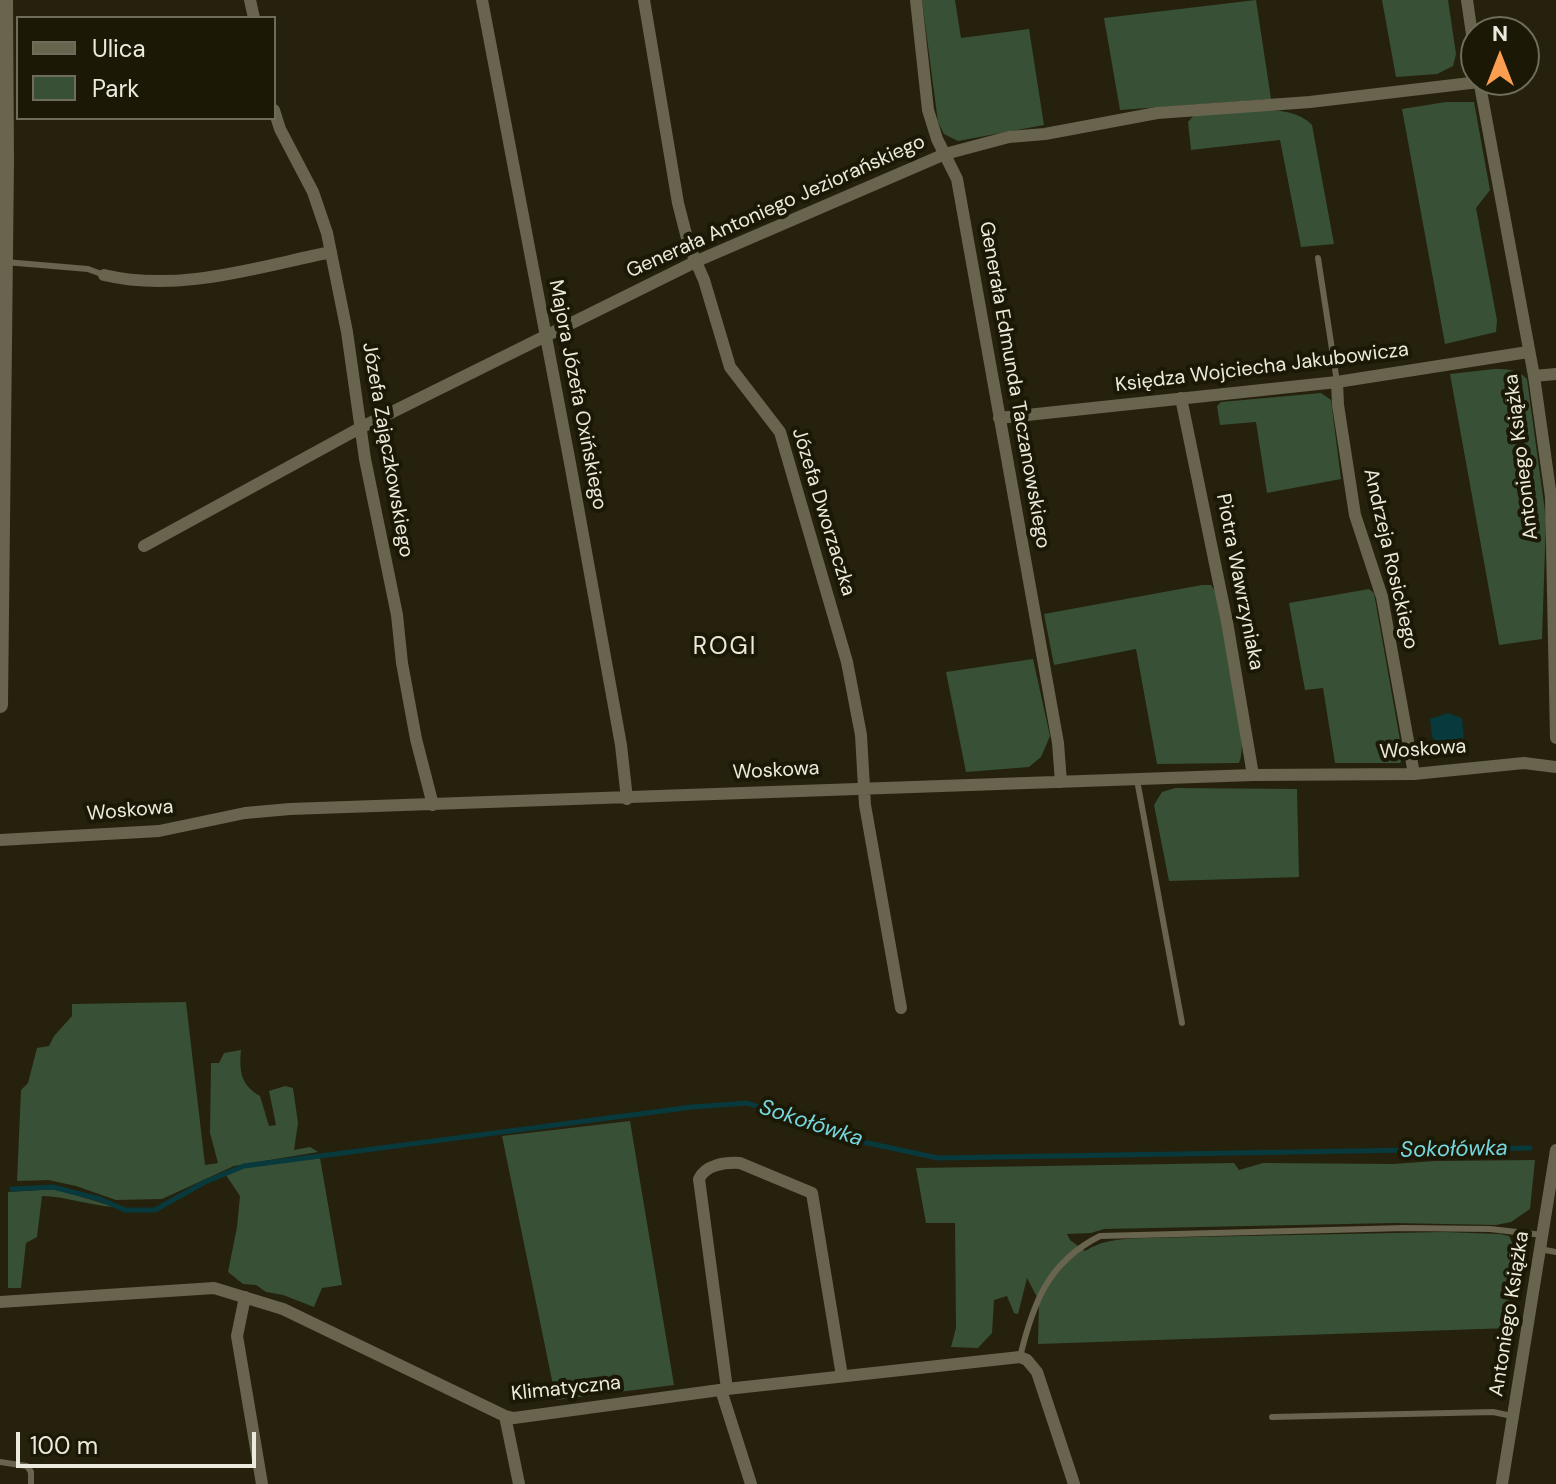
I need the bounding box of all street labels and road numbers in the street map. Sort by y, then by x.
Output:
street label: Generała Antoniego Jeziorańskiego [623,130,929,284]
street label: Generała Edmunda Taczanowskiego [973,220,1055,550]
street label: Majora Józefa Oxińskiego [543,278,611,512]
street label: Księdza Wojciecha Jakubowicza [1114,338,1410,398]
street label: Józefa Zajączkowskiego [356,341,418,559]
street label: Antoniego Książka [1500,373,1544,541]
street label: Józefa Dworzaczka [786,425,860,599]
street label: Andrzeja Rosickiego [1358,466,1422,652]
street label: Piotra Wawrzyniaka [1210,492,1268,672]
street label: Woskowa [1379,735,1467,765]
street label: Woskowa [732,757,820,785]
street label: Woskowa [86,795,174,827]
street label: Antoniego Książka [1485,1230,1535,1398]
street label: Klimatyczna [510,1371,622,1407]

